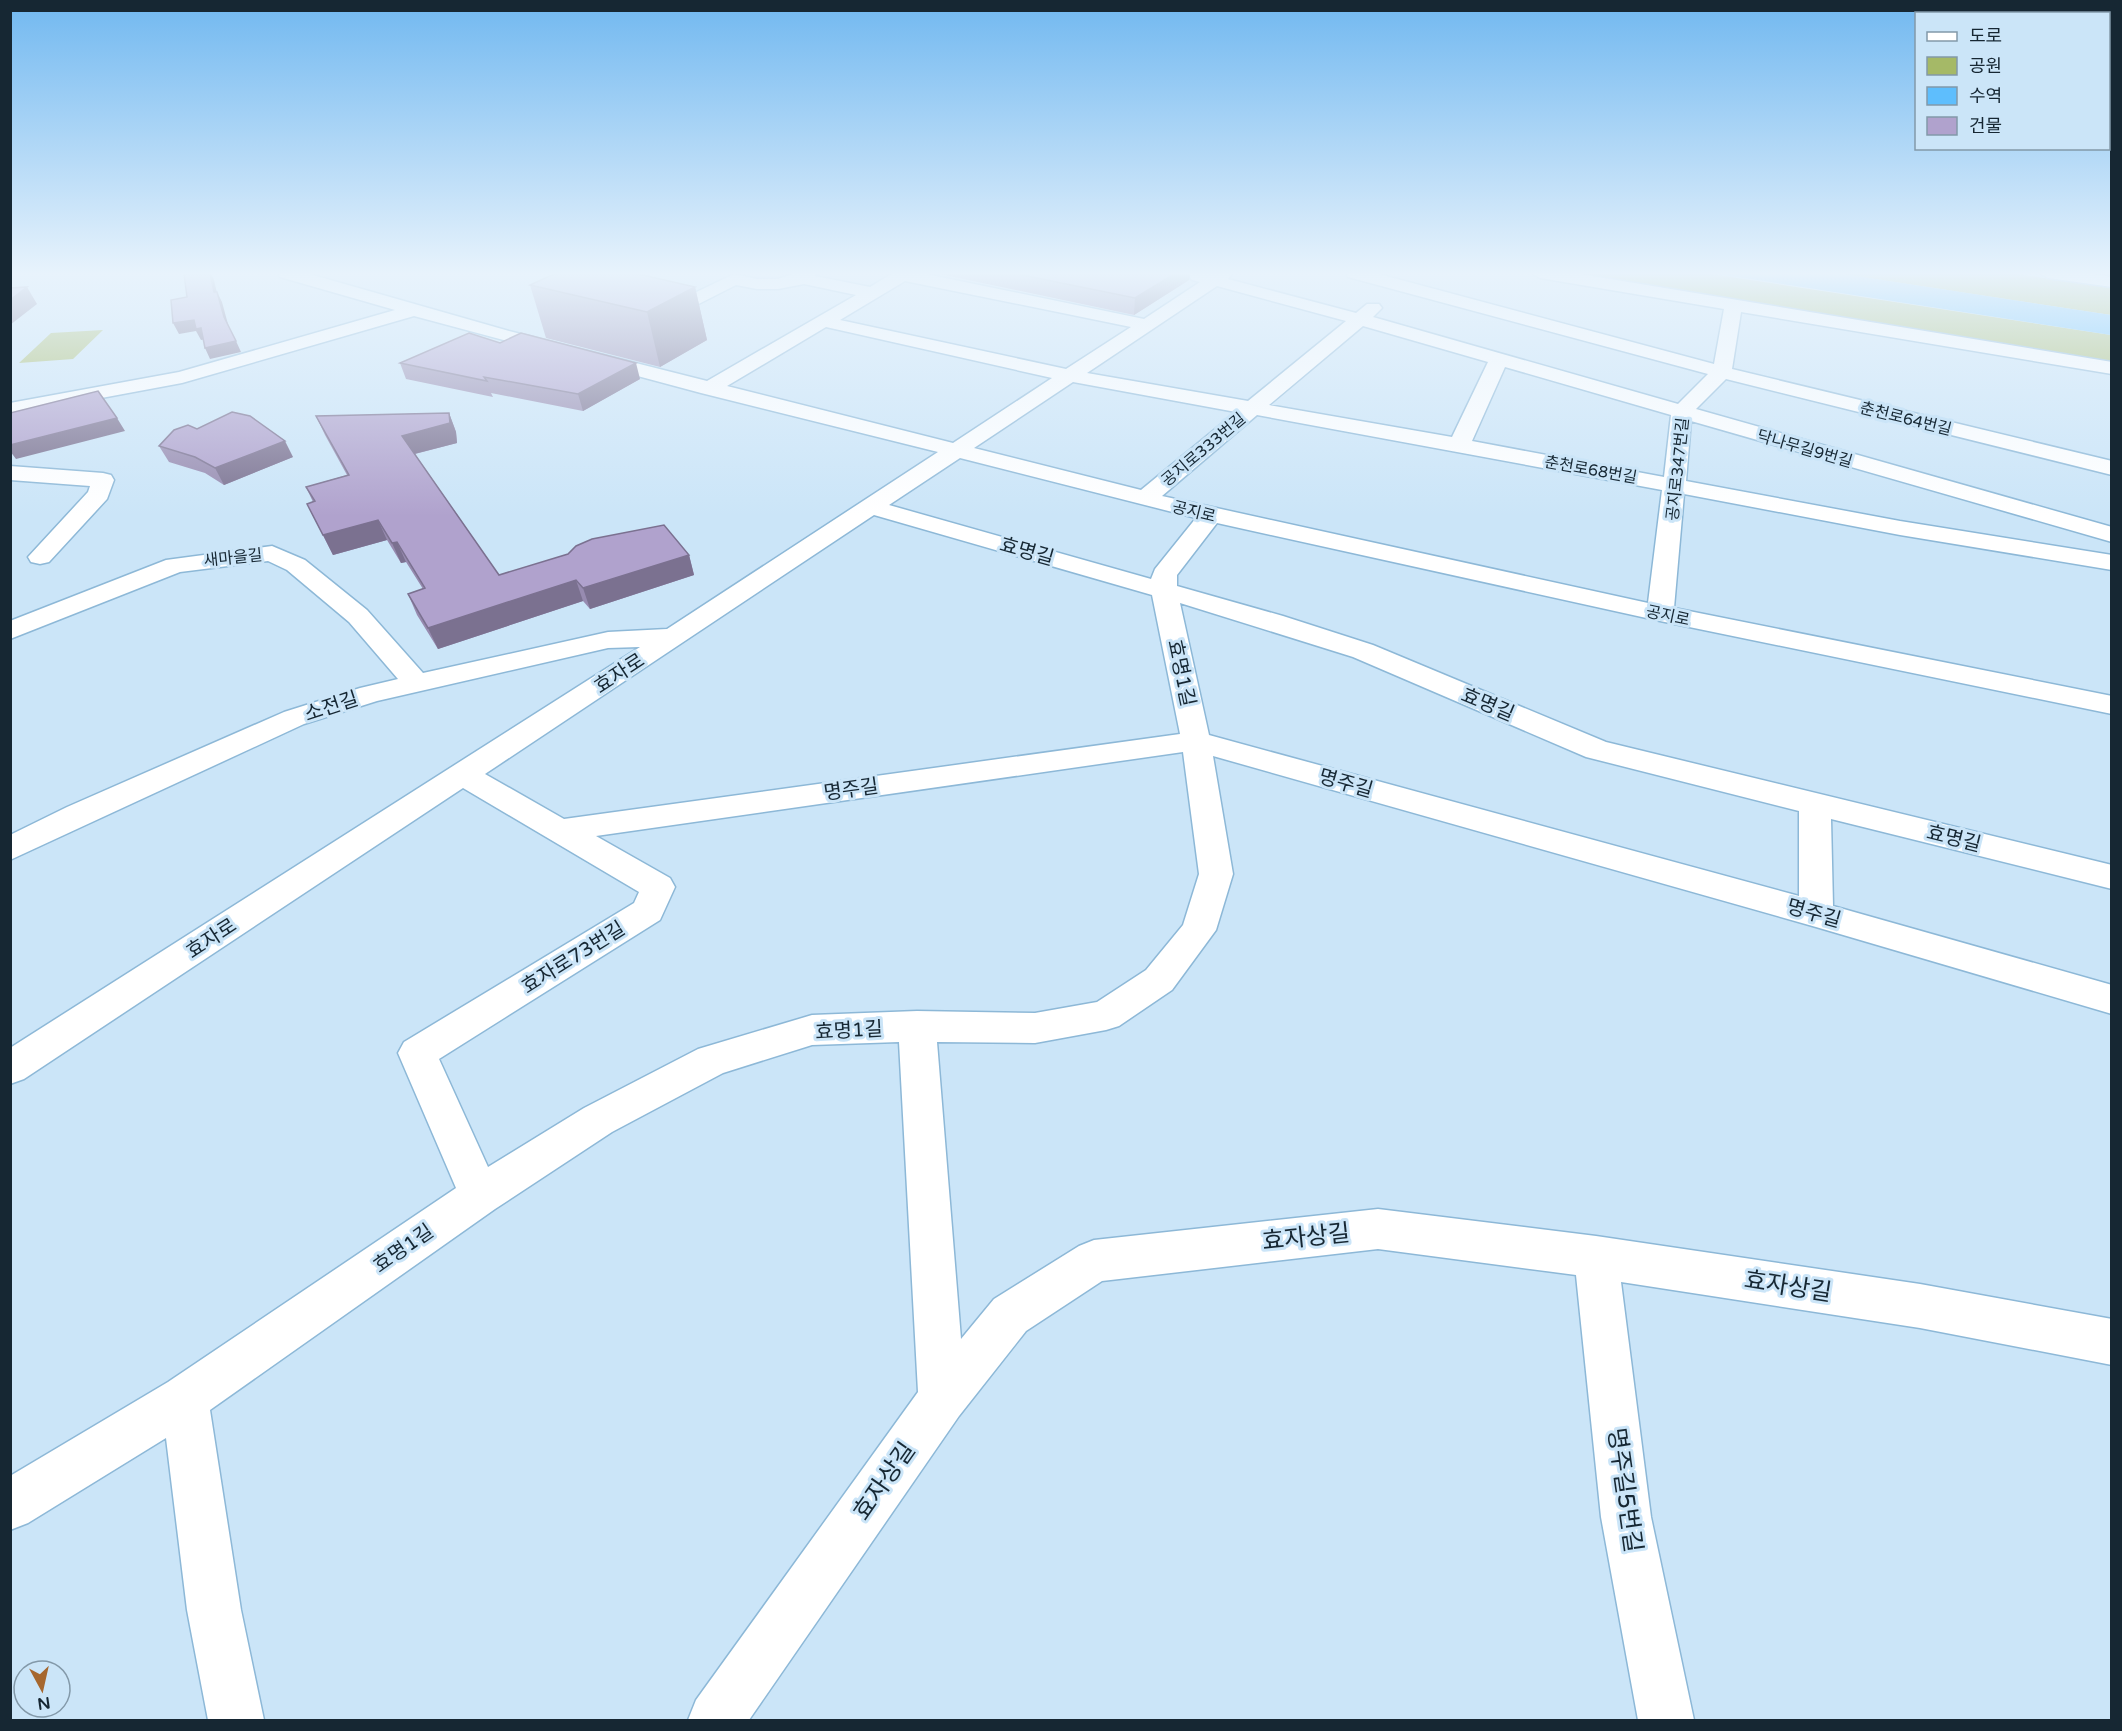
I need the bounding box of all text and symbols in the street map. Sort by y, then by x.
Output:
legend [1915,12,2110,150]
text: 도로 [1969,25,2002,47]
text: 공원 [1969,55,2002,77]
text: 수역 [1969,85,2002,107]
text: 건물 [1969,115,2002,137]
street label: 춘천로64번길 [1858,398,1954,440]
street label: 공지로333번길 [1157,409,1250,491]
street label: 공지로347번길 [1663,416,1693,522]
street label: 닥나무길9번길 [1755,426,1855,472]
street label: 춘천로68번길 [1543,452,1639,488]
street label: 공지로 [1170,497,1218,527]
street label: 효명길 [997,533,1057,571]
street label: 새마을길 [203,545,263,571]
street label: 공지로 [1644,602,1692,630]
street label: 효명1길 [1162,638,1200,709]
street label: 효자로 [590,649,649,699]
street label: 효명길 [1458,683,1518,727]
street label: 소전길 [301,687,361,727]
street label: 명주길 [1316,765,1376,803]
street label: 명주길 [822,774,880,806]
street label: 효명길 [1924,821,1983,857]
street label: 명주길 [1784,895,1844,933]
street label: 효자로 [182,914,241,964]
street label: 효자로73번길 [518,917,630,999]
street label: 효명1길 [815,1017,884,1045]
street label: 효자상길 [1261,1218,1351,1257]
street label: 효명1길 [369,1220,438,1278]
street label: 효자상길 [1742,1265,1834,1308]
street label: 명주길5번길 [1601,1426,1648,1554]
street label: 효자상길 [847,1437,922,1526]
north arrow [12,1659,72,1719]
text: N [36,1692,52,1714]

